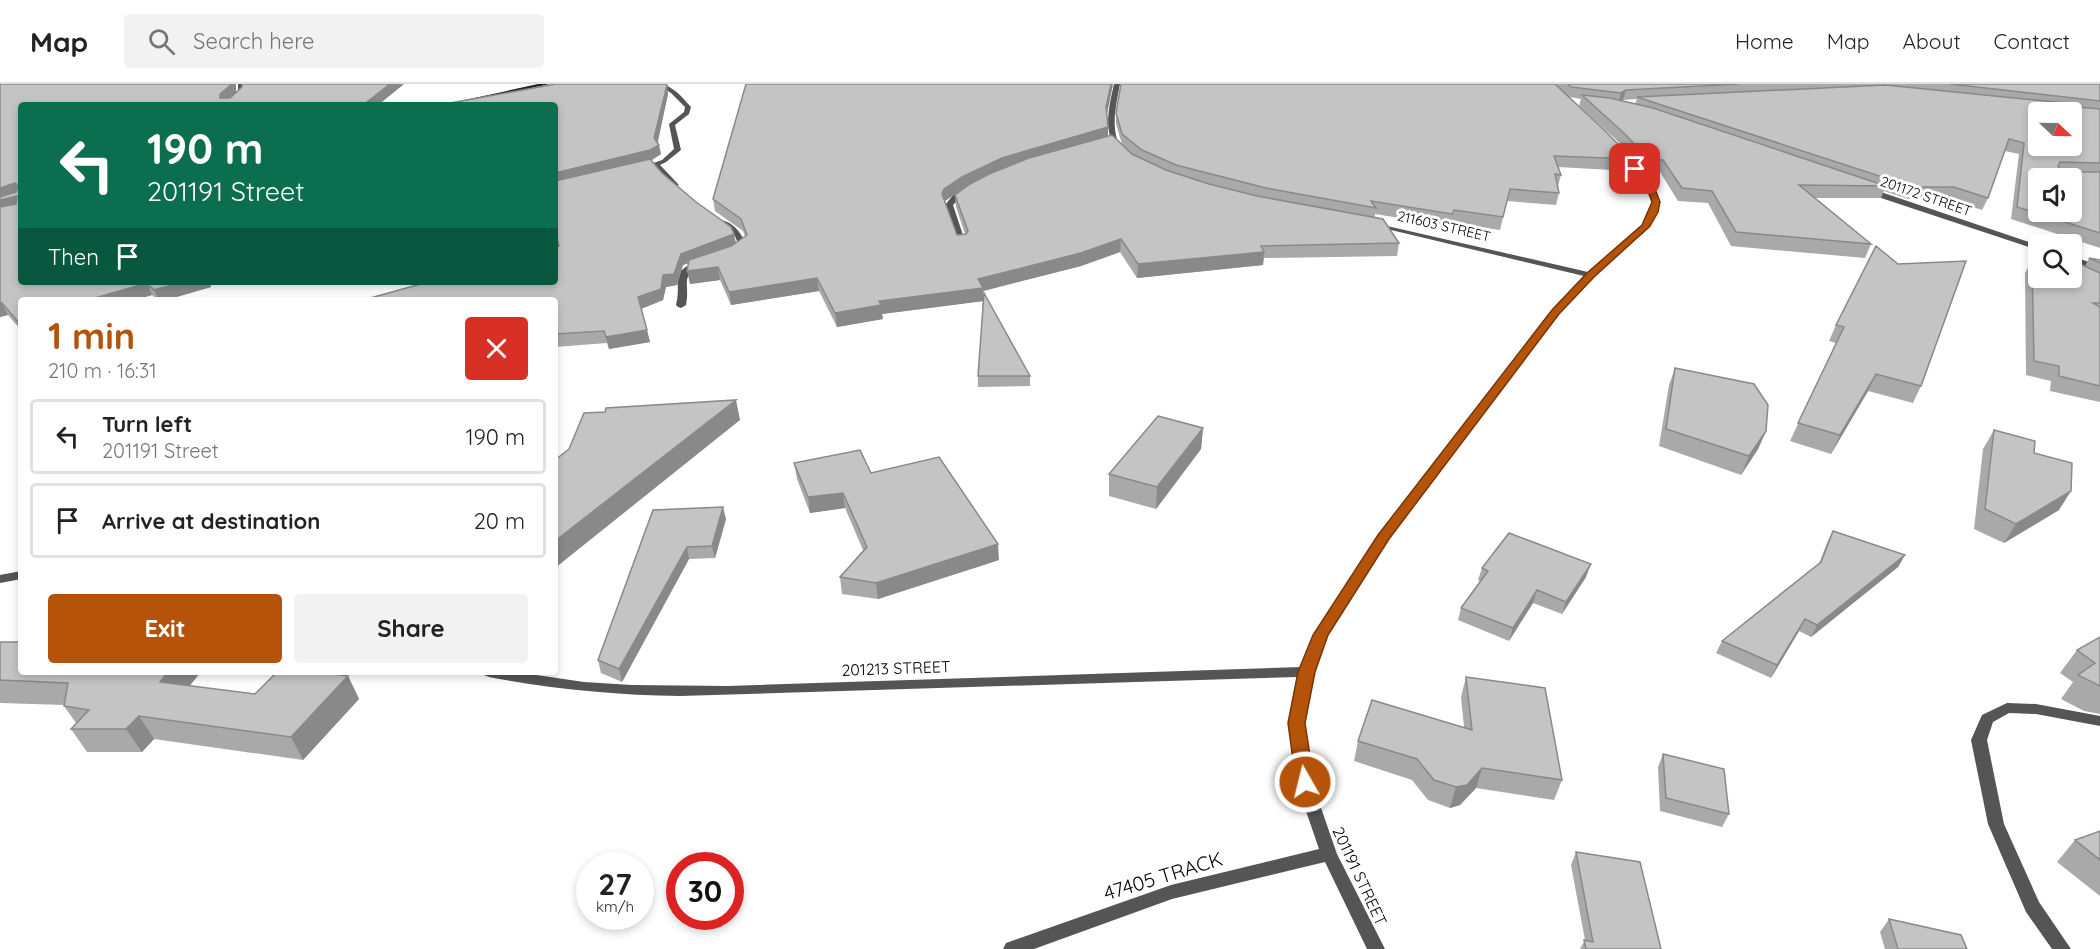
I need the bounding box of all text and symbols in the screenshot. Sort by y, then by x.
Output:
search box [124,14,544,68]
text: Map [30,24,88,59]
icon: search [145,25,178,58]
text: Search here [193,27,315,55]
text: Home [1735,28,1794,54]
text: Map [1827,28,1870,54]
text: About [1903,28,1961,54]
text: Contact [1994,28,2070,54]
north arrow [2028,102,2082,156]
map controls [2028,102,2082,288]
text: 190 m [147,122,263,175]
icon: left [48,126,126,204]
pin [1609,143,1660,194]
icon: arrive [1618,152,1651,185]
button: sound [2028,168,2082,222]
street label: 201172 STREET [1878,172,1974,220]
text: 201191 Street [147,174,304,208]
street label: 211603 STREET [1396,207,1492,245]
button: search [2028,234,2082,288]
icon: arrive [111,240,144,273]
text: Then [48,243,99,271]
text: 1 min [48,313,135,358]
button: close [465,317,528,380]
text: 210 m · 16:31 [48,358,157,383]
text: Turn left [102,410,192,438]
icon: left [51,420,84,453]
text: 190 m [465,423,525,451]
text: 201191 Street [102,438,219,463]
icon: arrive [51,504,84,537]
text: Arrive at destination [102,507,320,535]
text: 20 m [474,507,525,535]
button: Exit [48,594,282,663]
button: Share [294,594,528,663]
street label: 201213 STREET [841,656,951,680]
position arrow [1273,750,1337,814]
street label: 201191 STREET [1328,823,1392,929]
street label: 47405 TRACK [1100,846,1225,905]
speed limit sign: 30 [666,852,744,930]
text: 27 [598,865,632,903]
text: km/h [596,897,634,916]

